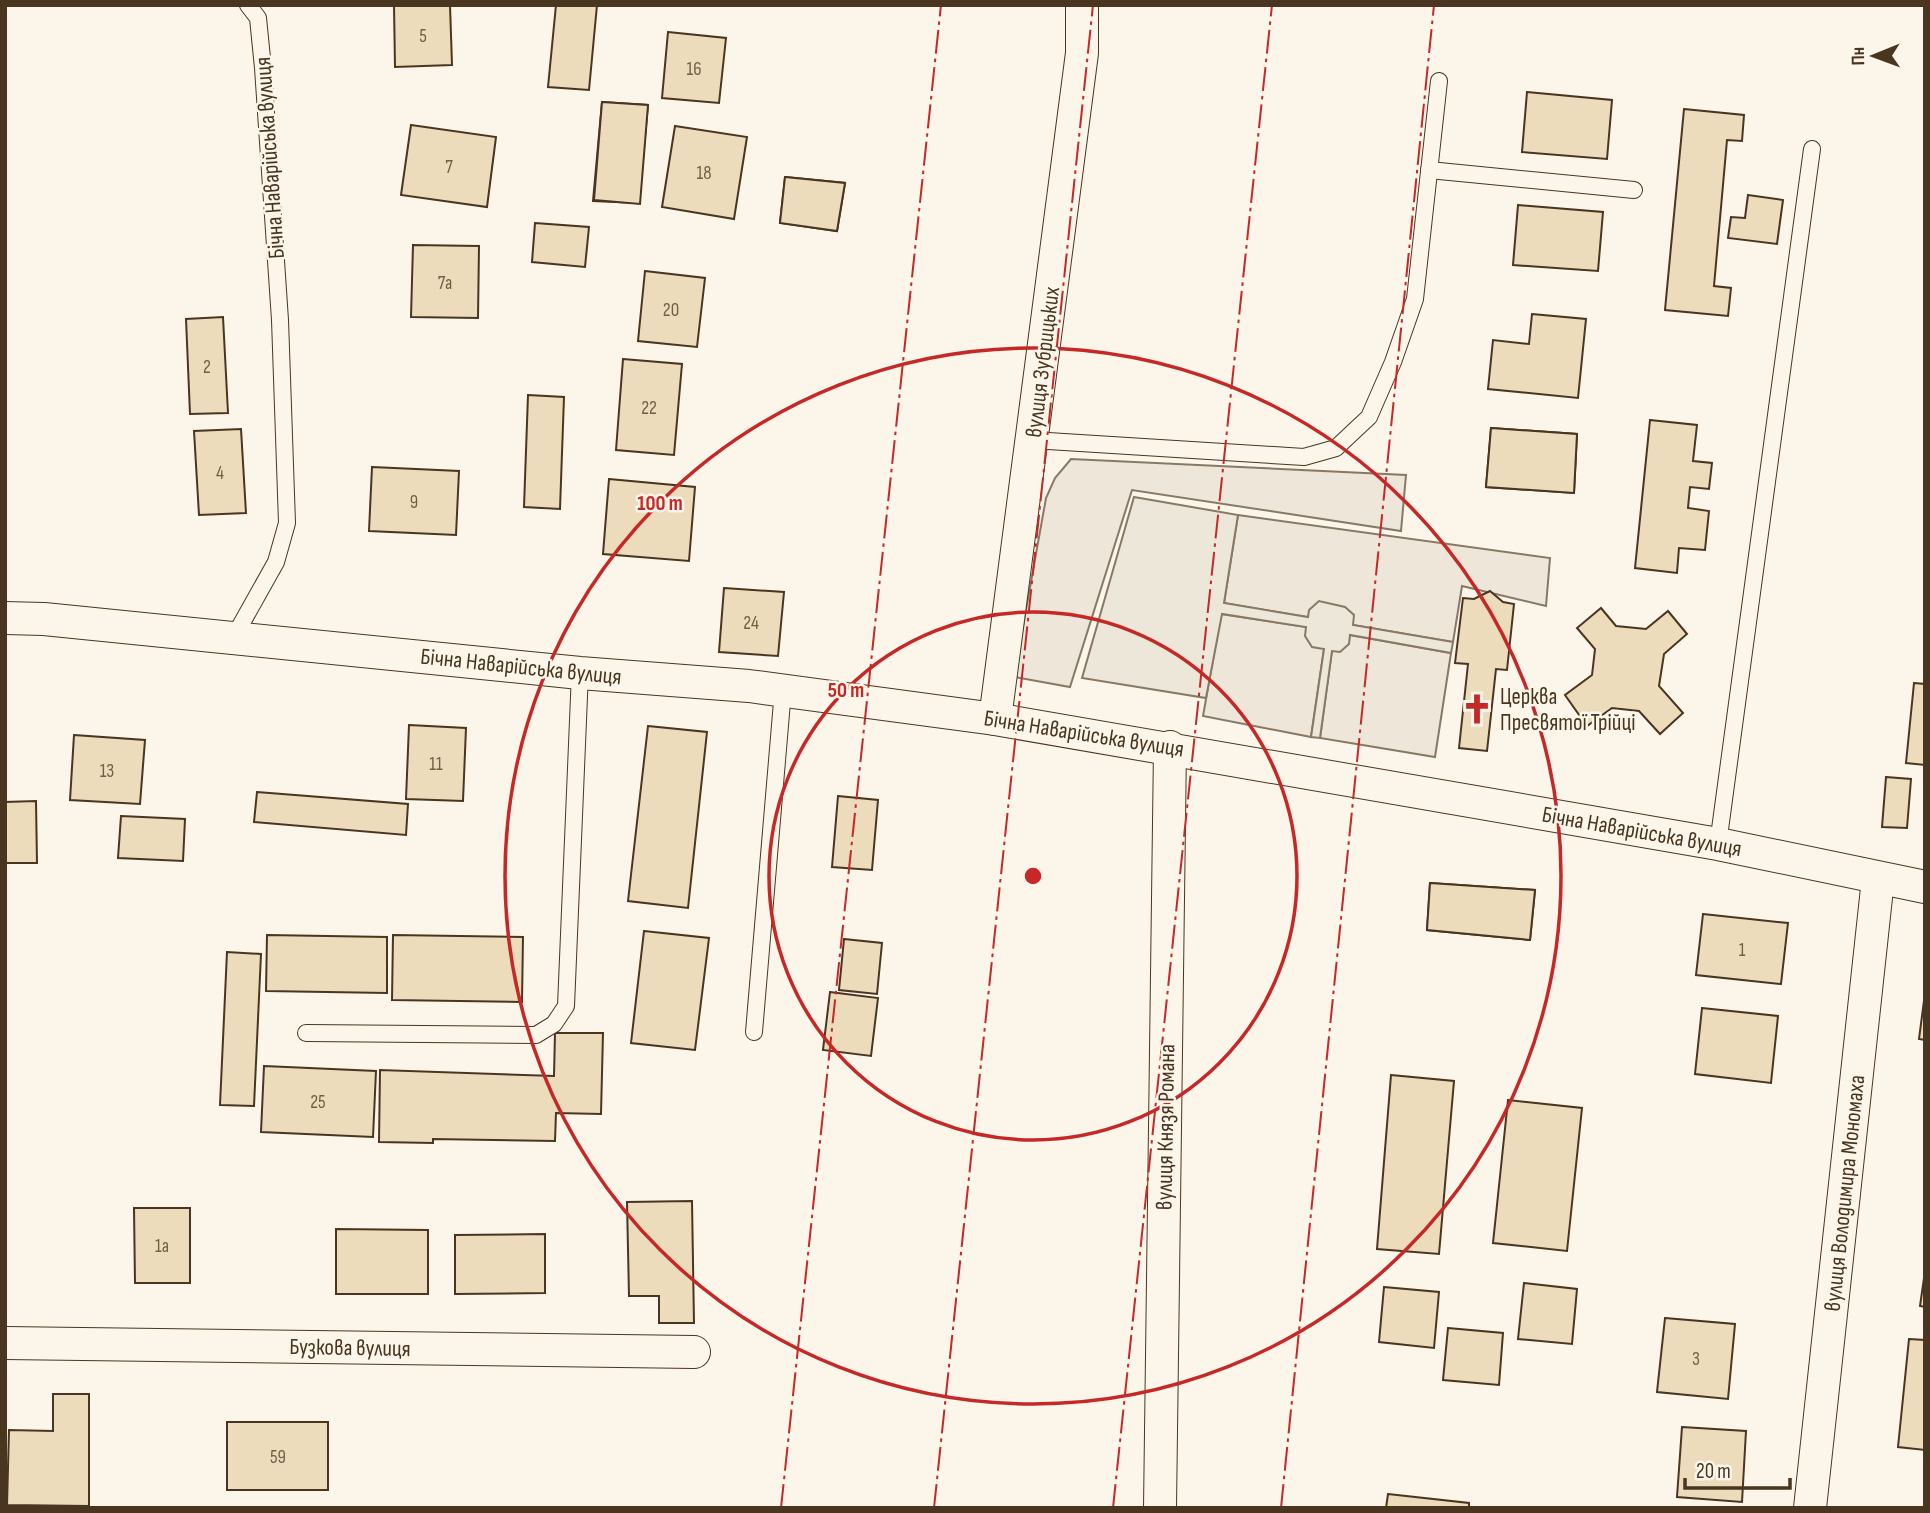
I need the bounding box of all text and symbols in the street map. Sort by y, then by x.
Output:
north arrow [1839,21,1909,91]
house number: 5 [419,25,427,48]
text: Пн [1847,47,1870,66]
street label: Бічна Наварійська вулиця [249,56,291,260]
house number: 16 [687,58,701,81]
house number: 7 [445,156,453,179]
house number: 18 [697,162,711,185]
house number: 7а [438,272,452,295]
street label: вулиця Зубрицьких [1020,285,1066,439]
house number: 20 [663,299,679,322]
house number: 2 [203,356,211,379]
house number: 22 [641,397,657,420]
house number: 4 [216,462,224,485]
house number: 9 [410,491,418,514]
text: 100 m [637,491,683,516]
house number: 24 [743,612,759,635]
street label: Бічна Наварійська вулиця [419,643,623,691]
text: 50 m [828,678,864,703]
place label: Церква Пресвятої Трійці [1500,683,1635,737]
church icon: Церква Пресвятої Трійці [1460,692,1494,726]
street label: Бічна Наварійська вулиця [982,704,1186,764]
house number: 11 [429,753,443,776]
house number: 13 [100,760,114,783]
street label: Бічна Наварійська вулиця [1540,801,1744,863]
centre of rings [1021,864,1045,888]
house number: 1 [1739,939,1746,962]
street label: вулиця Князя Романа [1151,1044,1181,1210]
street label: вулиця Володимира Мономаха [1819,1074,1871,1313]
house number: 25 [310,1091,326,1114]
house number: 1а [155,1235,169,1258]
street label: Бузкова вулиця [289,1333,411,1363]
house number: 3 [1692,1348,1700,1371]
house number: 59 [270,1446,286,1469]
scale bar [1685,1446,1790,1490]
text: 20 m [1696,1459,1731,1484]

